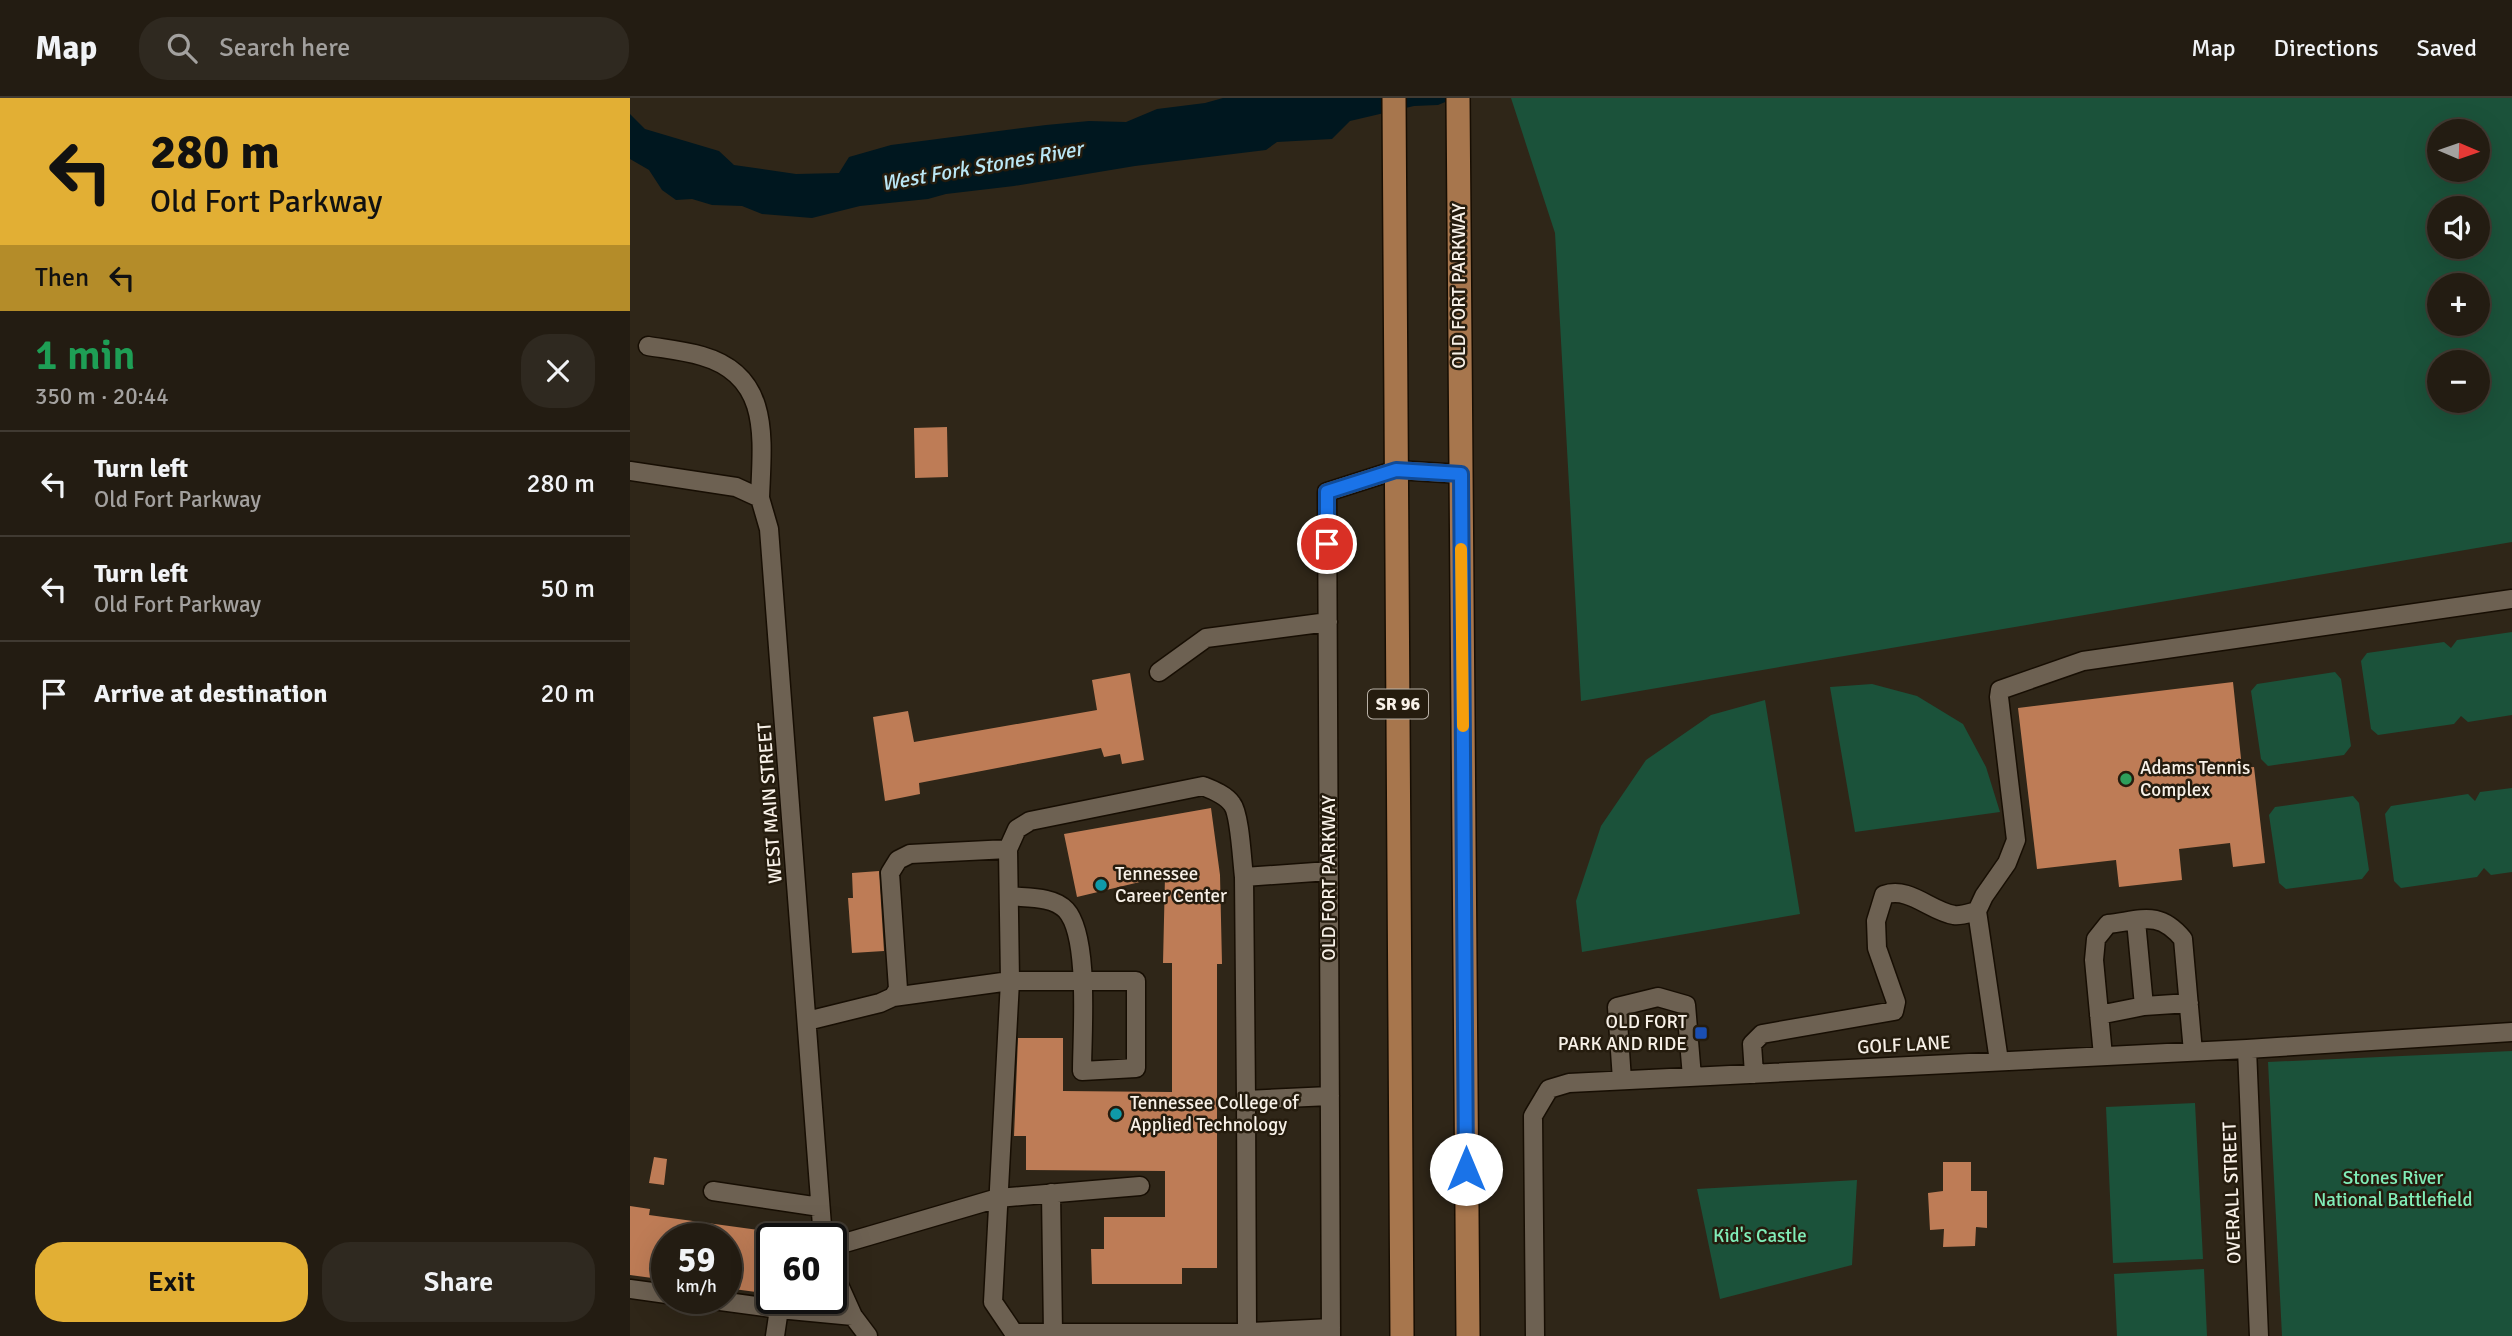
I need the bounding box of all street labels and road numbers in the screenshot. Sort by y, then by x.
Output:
street label: OLD FORT PARKWAY [1447,203,1471,369]
road number: SR 96 [1368,690,1428,718]
street label: WEST MAIN STREET [752,721,788,885]
street label: OLD FORT PARKWAY [1317,795,1341,961]
street label: GOLF LANE [1857,1031,1951,1059]
street label: OVERALL STREET [2218,1121,2246,1265]

